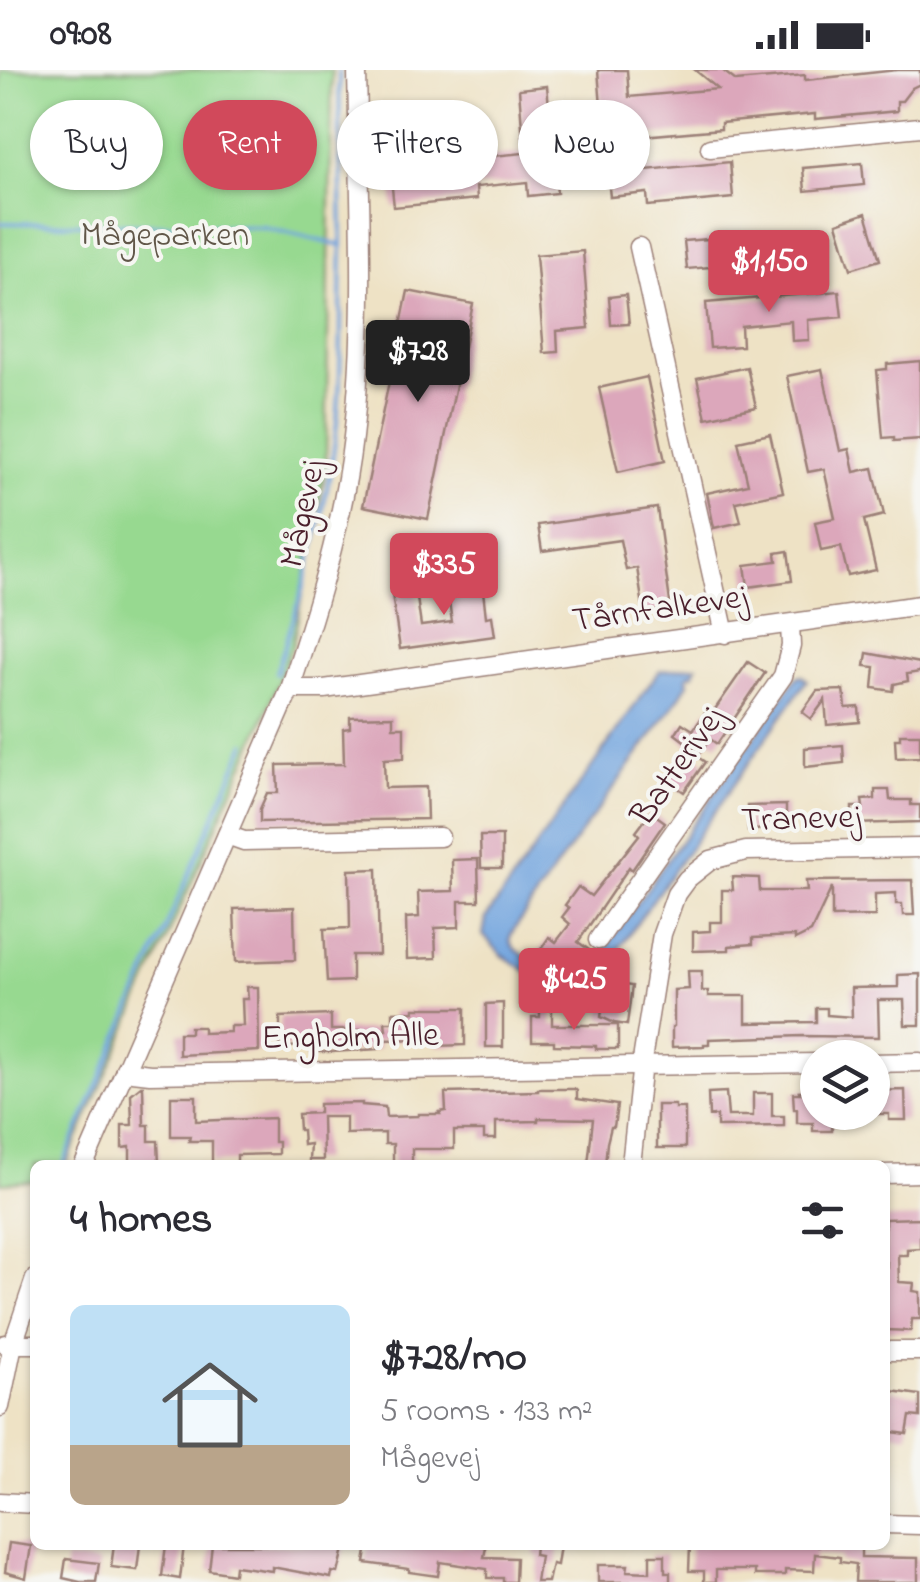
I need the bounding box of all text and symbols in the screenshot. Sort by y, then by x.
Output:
text: 09:08 [50,7,112,63]
chip: Buy [30,100,163,190]
chip: Rent [183,100,317,190]
chip: Filters [337,100,498,190]
chip: New [518,100,650,190]
park label: Mågeparken [81,211,249,262]
pin: $1,150 [688,230,850,315]
text: $1,150 [730,239,808,286]
pin: $728 [359,320,477,405]
text: $728 [388,329,448,376]
street label: Mågevej [268,455,340,573]
pin: $335 [385,533,503,618]
text: $335 [412,542,476,589]
street label: Tårnfalkevej [569,572,752,648]
street label: Batterivej [619,696,739,838]
street label: Tranevej [740,792,863,848]
pin: $425 [515,948,633,1033]
text: $425 [541,957,607,1004]
street label: Engholm Alle [261,1011,439,1065]
map controls [800,1040,890,1130]
button: layers [800,1040,890,1130]
text: 4 homes [70,1190,212,1251]
icon: filters [795,1193,850,1248]
text: $728/mo [380,1328,527,1389]
icon: home [150,1345,270,1465]
text: 5 rooms · 133 m² [380,1389,592,1436]
text: Mågevej [380,1436,480,1483]

